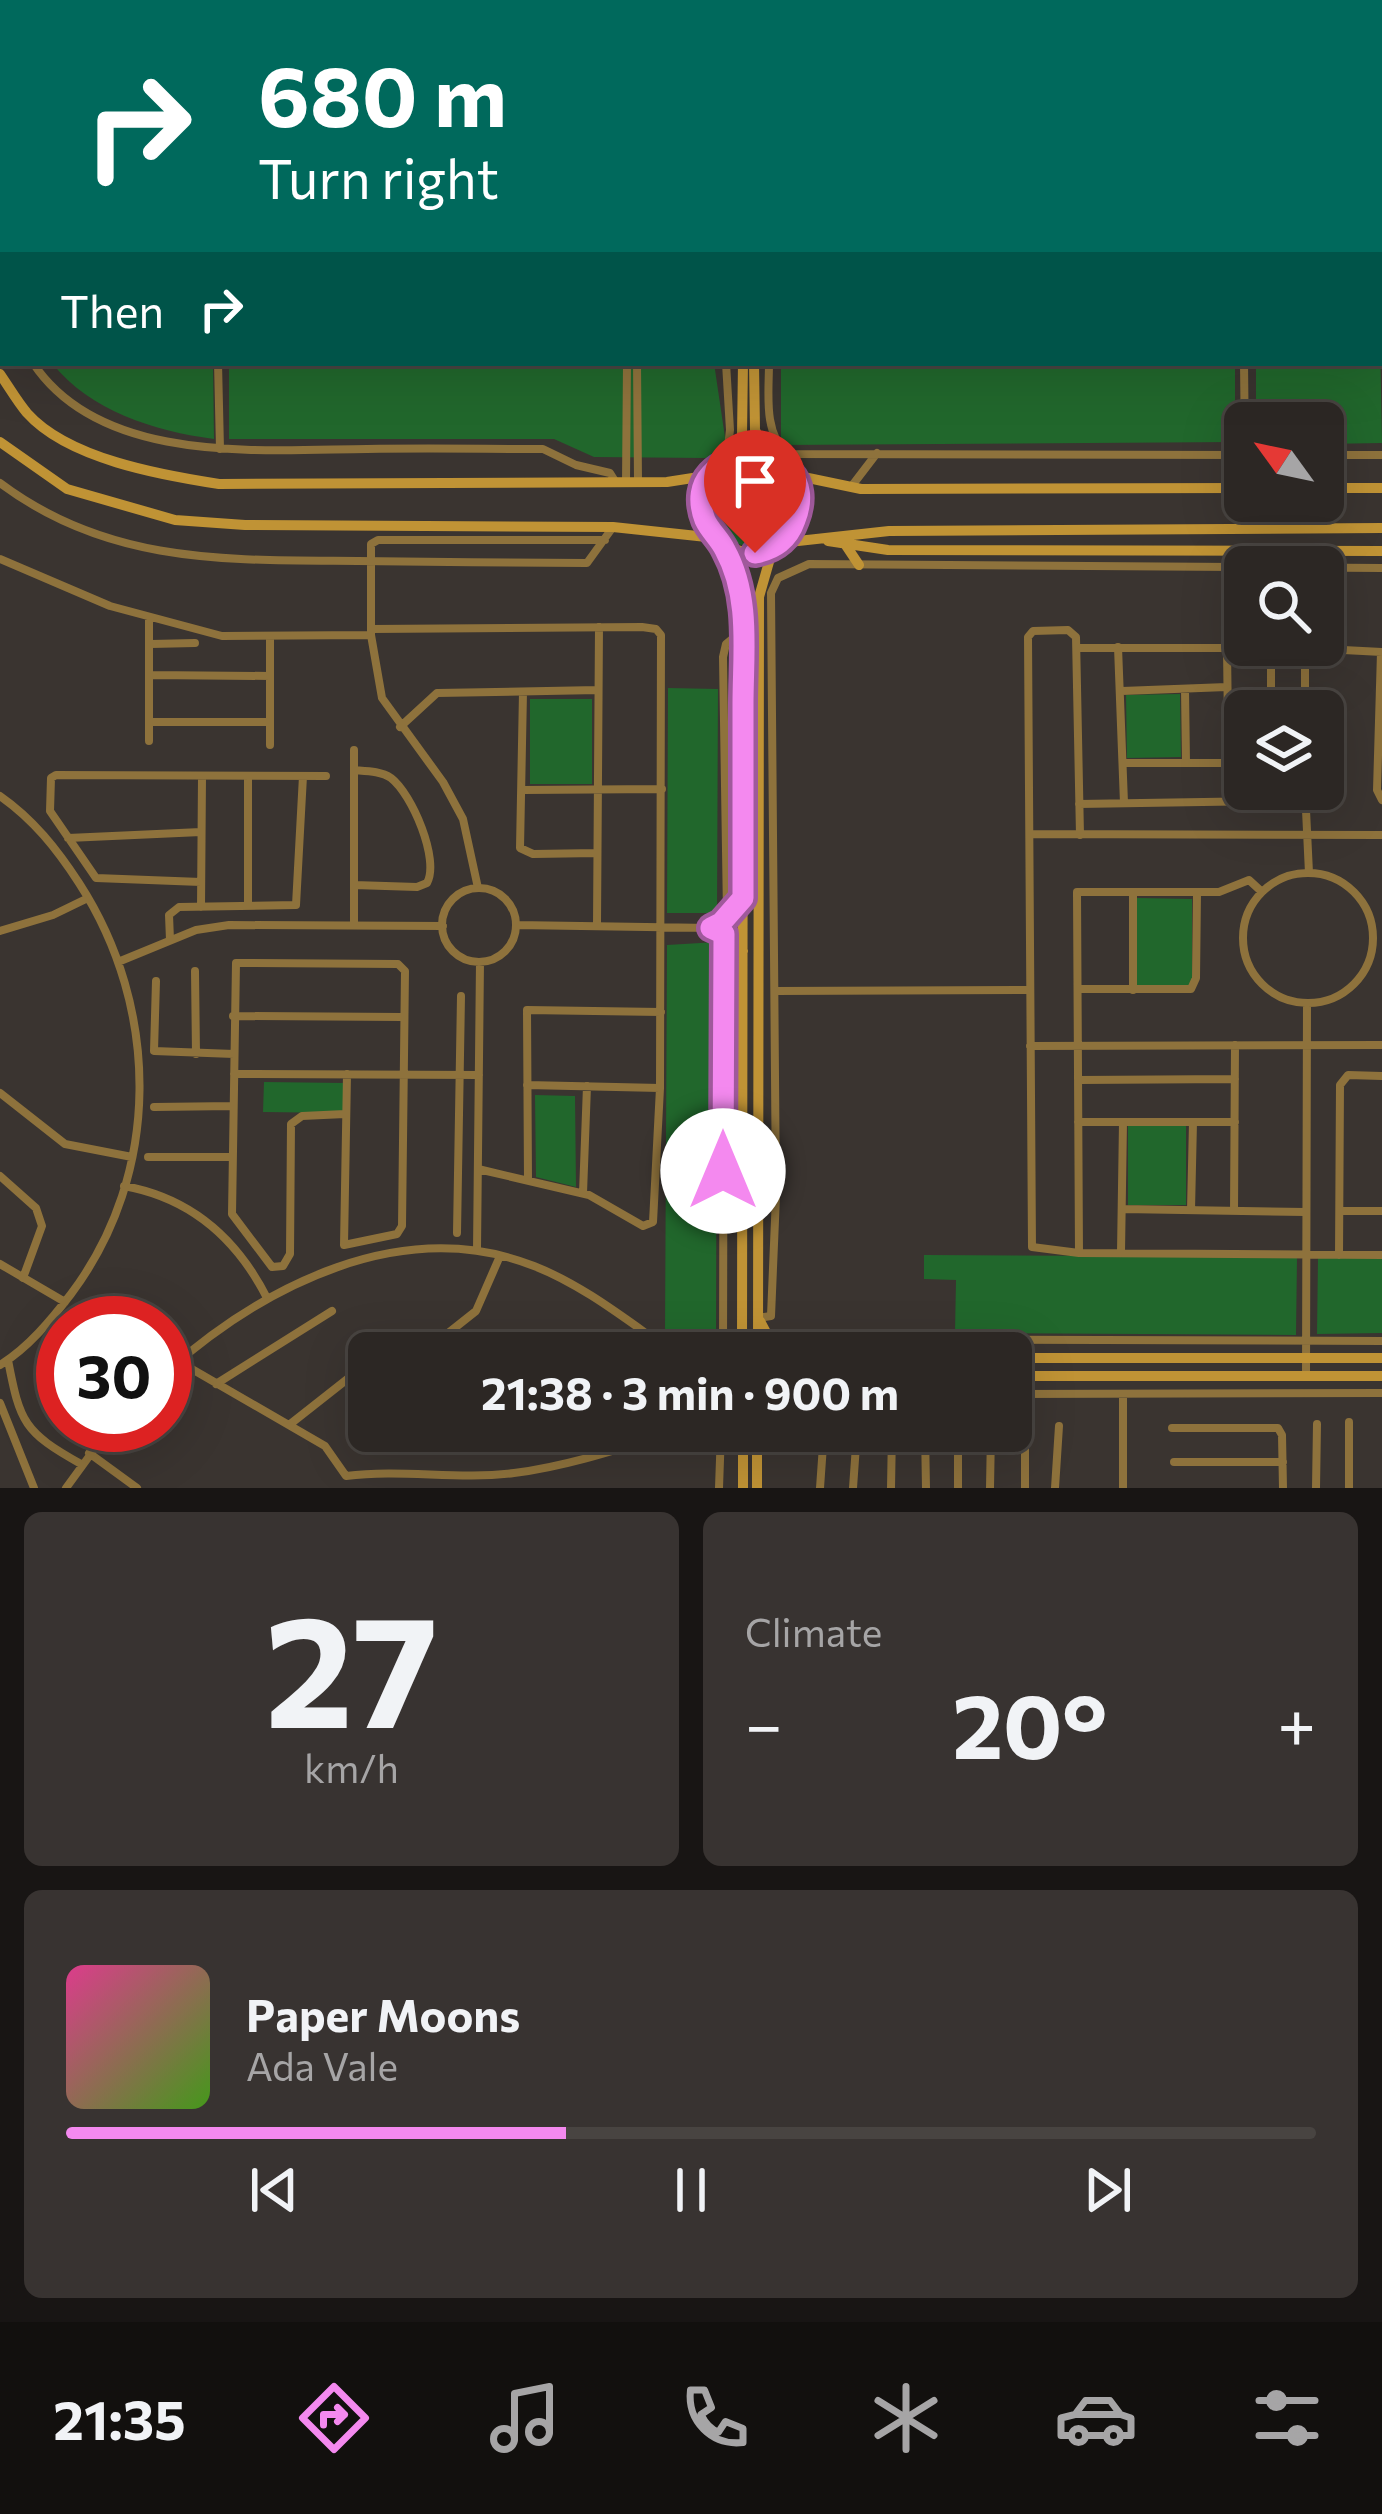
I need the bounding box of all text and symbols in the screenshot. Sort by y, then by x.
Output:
text: 680 m [258,42,507,144]
icon: right [60,48,216,204]
text: Turn right [258,144,499,210]
icon: right [188,276,254,342]
text: Then [60,282,164,337]
north arrow [1224,402,1344,522]
map controls [1224,402,1344,810]
pin [704,430,806,553]
icon: arrive [722,448,788,514]
button: search [1224,546,1344,666]
button: layers [1224,690,1344,810]
position arrow [660,1108,786,1234]
speed limit sign: 30 [36,1296,192,1452]
text: 21:38 · 3 min · 900 m [481,1364,899,1419]
text: 27 [265,1569,438,1760]
text: Climate [745,1607,882,1655]
text: 20° [952,1667,1108,1778]
text: − [745,1682,783,1763]
text: + [1277,1682,1316,1763]
text: km/h [304,1743,399,1791]
text: Paper Moons [246,1986,520,2041]
text: Ada Vale [246,2041,398,2089]
icon: previous [241,2157,307,2223]
icon: pause [658,2157,724,2223]
icon: next [1075,2157,1141,2223]
icon: directions [292,2376,376,2460]
icon: music [483,2376,567,2460]
icon: phone [673,2376,757,2460]
icon: climate [864,2376,948,2460]
icon: car [1054,2376,1138,2460]
icon: filters [1245,2376,1329,2460]
text: 21:35 [53,2385,186,2451]

